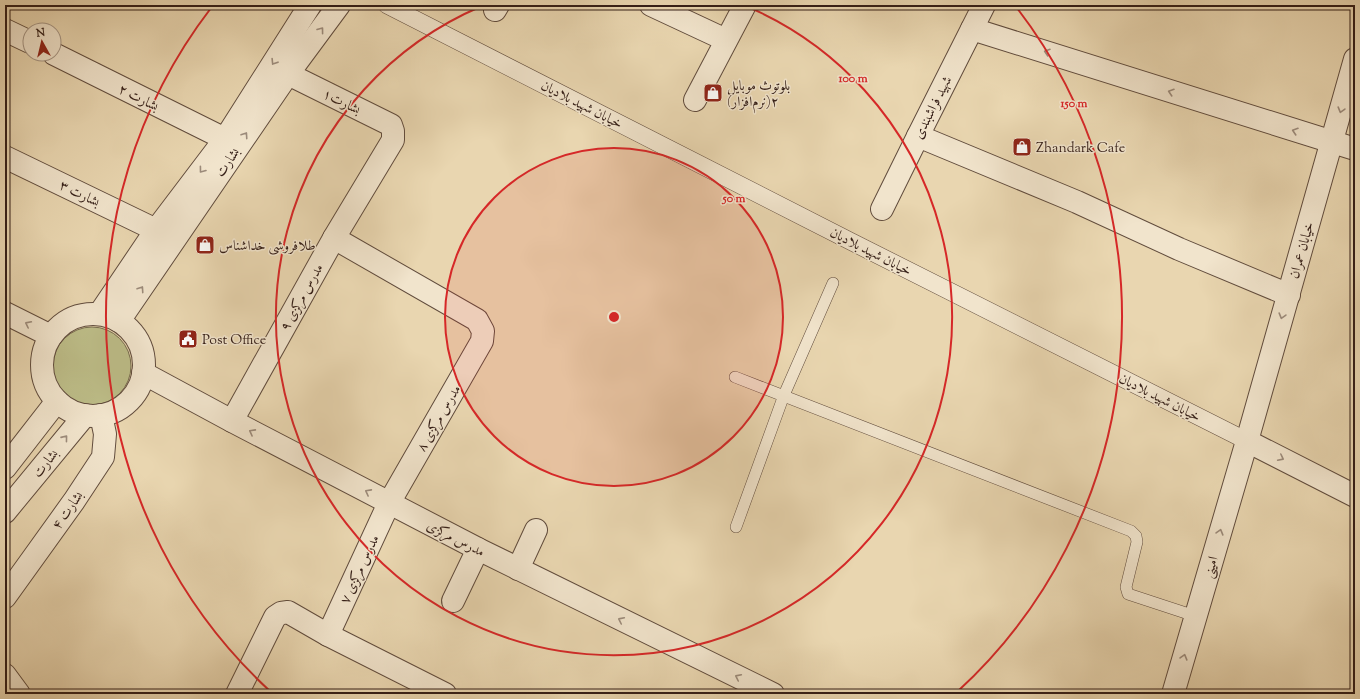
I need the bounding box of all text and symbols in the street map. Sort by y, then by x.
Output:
north arrow [22,22,62,62]
text: N [34,25,46,42]
one-way arrow [316,27,323,34]
one-way arrow [1043,49,1050,57]
one-way arrow [271,58,278,65]
text: 100 m [837,70,868,88]
street label: شهید فراشبندی [909,73,958,143]
street label: خیابان شهید بلادیان [537,77,625,135]
place label: بلوتوث موبایل (نرم‌افزار)۲ [727,77,790,114]
street label: بشارت ۲ [114,80,162,117]
shop icon: بلوتوث موبایل (نرم‌افزار)۲ [702,82,724,104]
street label: بشارت۱ [319,85,363,121]
one-way arrow [1167,88,1174,97]
text: 150 m [1059,95,1088,113]
one-way arrow [1337,107,1346,114]
one-way arrow [1291,127,1298,136]
one-way arrow [240,133,247,140]
shop icon: Zhandark Cafe [1011,136,1033,158]
place label: Zhandark Cafe [1036,139,1125,159]
street label: بشارت [211,144,246,182]
one-way arrow [199,165,206,172]
street label: بشارت ۳ [55,176,103,213]
text: 50 m [722,190,746,208]
street label: خیابان عمران [1285,220,1321,281]
street label: خیابان شهید بلادیان [826,224,914,282]
shop icon: طلافروشی خداشناس [194,234,216,256]
place label: طلافروشی خداشناس [219,237,316,257]
street label: مدرس مرکزی ۹ [276,261,329,335]
one-way arrow [136,286,144,293]
centre of rings [607,310,621,324]
one-way arrow [1278,313,1287,320]
one-way arrow [25,321,32,329]
public building icon: Post Office [177,328,199,350]
place label: Post Office [202,331,266,351]
street label: خیابان شهید بلادیان [1115,370,1203,428]
street label: مدرس مرکزی ۸ [413,382,467,456]
one-way arrow [249,429,257,437]
one-way arrow [61,436,68,443]
street label: بشارت [29,446,64,483]
one-way arrow [1277,454,1285,461]
street label: بشارت ۴ [48,488,89,534]
one-way arrow [364,489,372,497]
street label: مدرس مرکزی [422,517,488,563]
one-way arrow [1215,528,1224,535]
street label: مدرس مرکزی ۷ [336,532,386,608]
street label: امینی [1199,554,1225,581]
one-way arrow [618,617,626,625]
one-way arrow [1179,653,1188,660]
one-way arrow [735,674,742,682]

